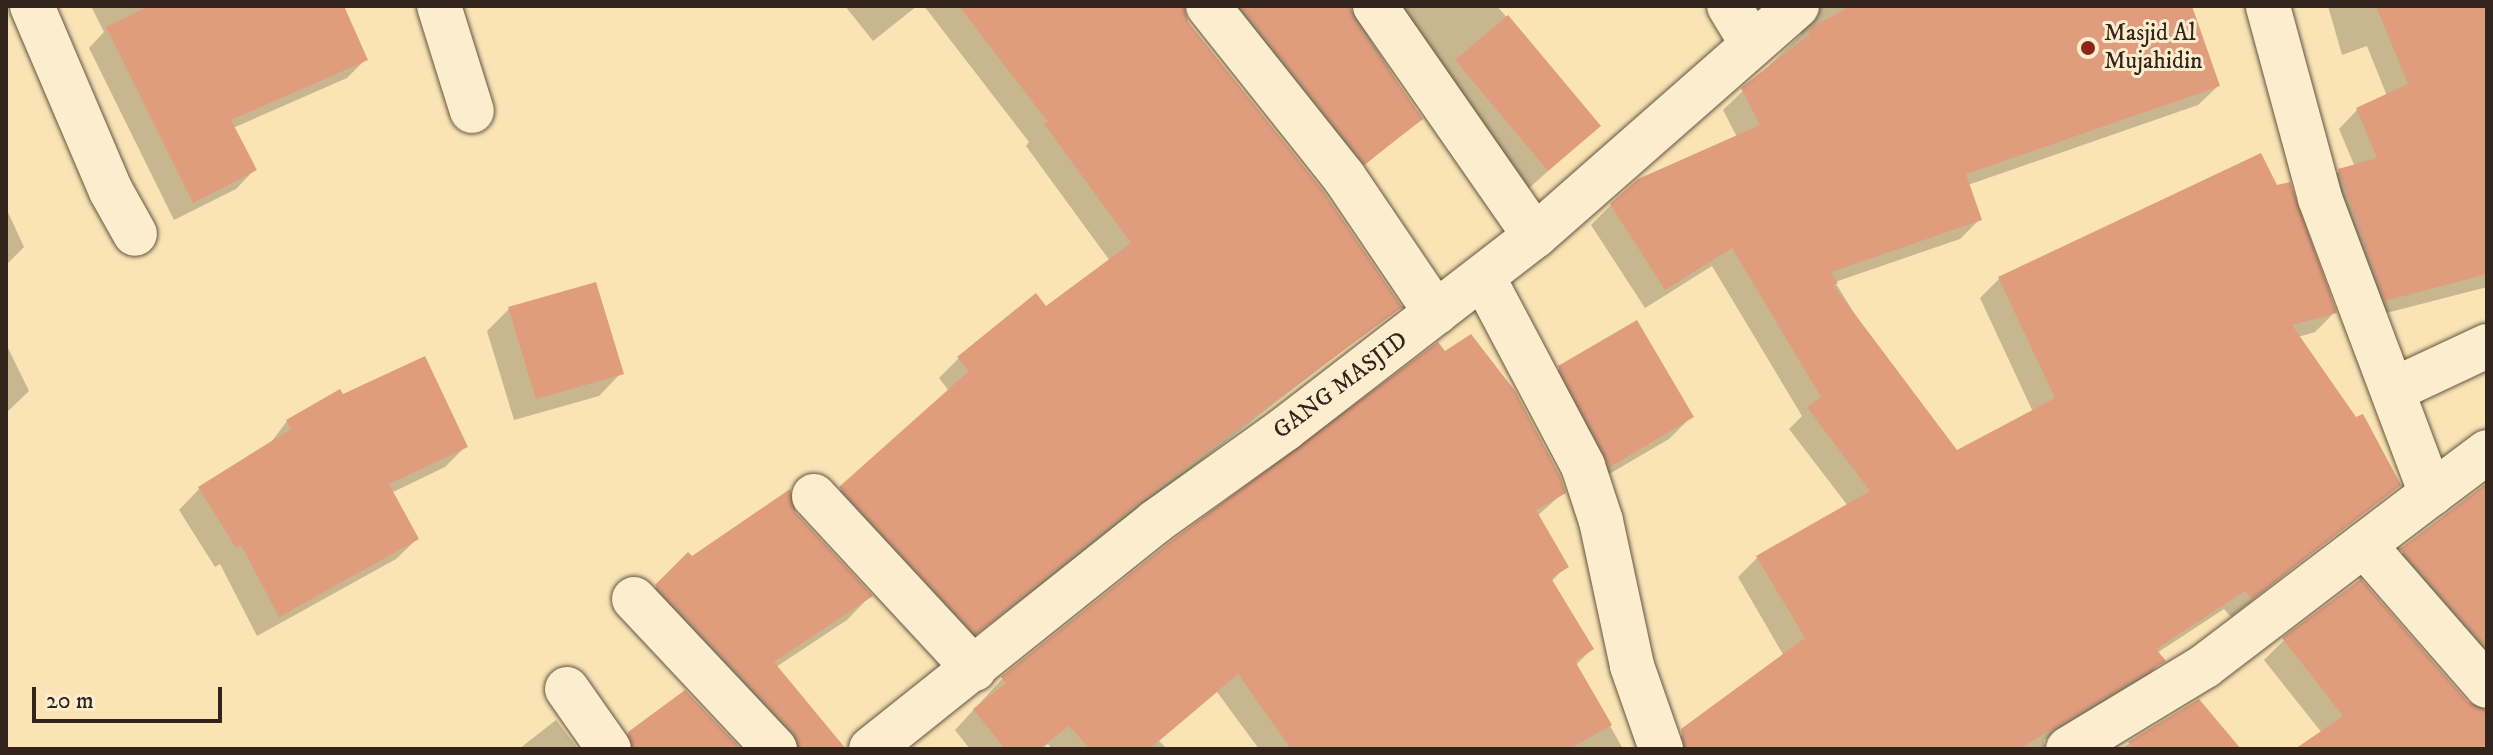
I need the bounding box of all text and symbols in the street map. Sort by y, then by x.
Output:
place label: Masjid Al Mujahidin [2104,20,2203,76]
marker: Masjid Al Mujahidin [2079,39,2097,57]
street label: GANG MASJID [1268,326,1414,446]
scale bar [36,671,226,721]
text: 20 m [46,686,94,716]

